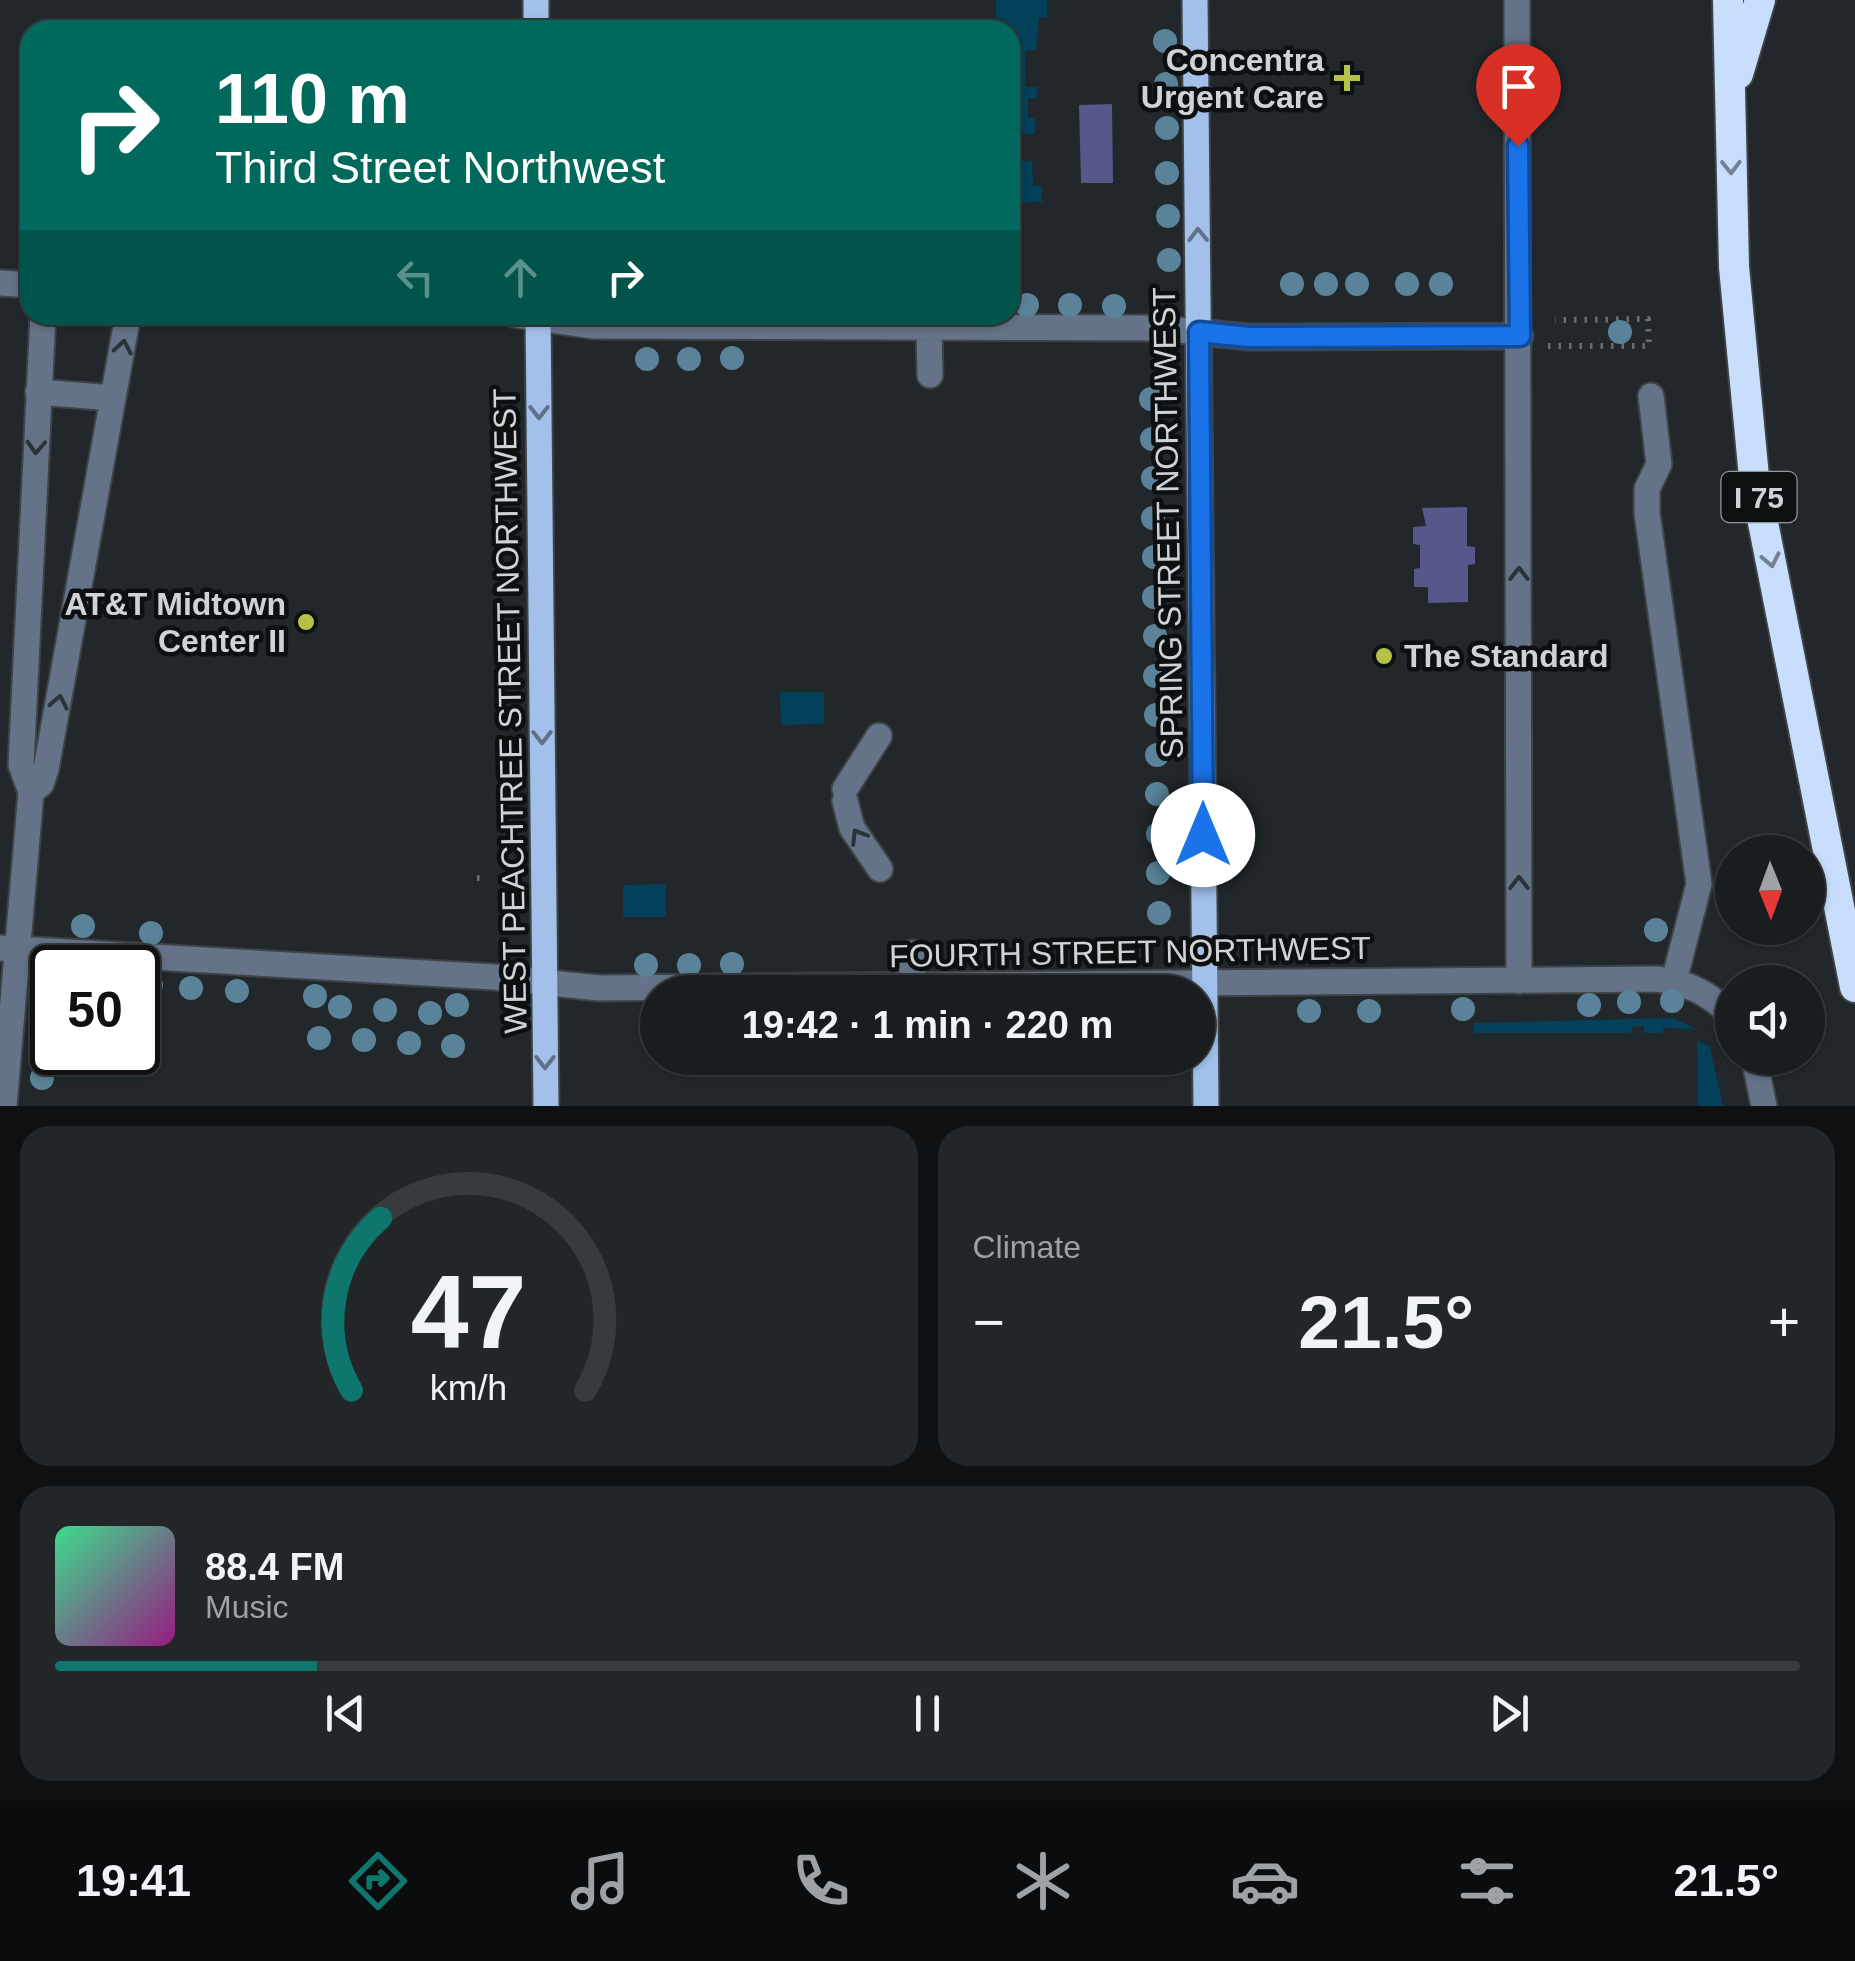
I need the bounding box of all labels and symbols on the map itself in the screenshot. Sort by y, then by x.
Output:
place label: Concentra Urgent Care [1141,42,1324,115]
pin [1476,44,1561,147]
marker: Concentra Urgent Care [1334,65,1360,91]
one-way arrow [1721,160,1742,176]
one-way arrow [1187,226,1209,242]
street label: SPRING STREET NORTHWEST [1146,287,1190,759]
one-way arrow [112,339,133,356]
street label: WEST PEACHTREE STREET NORTHWEST [486,388,534,1034]
one-way arrow [528,406,550,421]
one-way arrow [25,440,46,456]
road number: I 75 [1722,472,1796,522]
one-way arrow [1760,551,1781,568]
one-way arrow [1508,566,1530,582]
place label: AT&T Midtown Center II [64,586,286,659]
marker: AT&T Midtown Center II [295,611,317,633]
place label: The Standard [1404,638,1608,674]
marker: The Standard [1373,645,1395,667]
one-way arrow [48,694,69,710]
one-way arrow [531,730,553,746]
position arrow [1151,783,1255,887]
one-way arrow [852,829,871,847]
north arrow [1715,835,1825,945]
one-way arrow [1508,875,1530,890]
street label: FOURTH STREET NORTHWEST [889,930,1371,974]
speed limit sign: 50 [30,945,160,1075]
one-way arrow [534,1056,556,1071]

